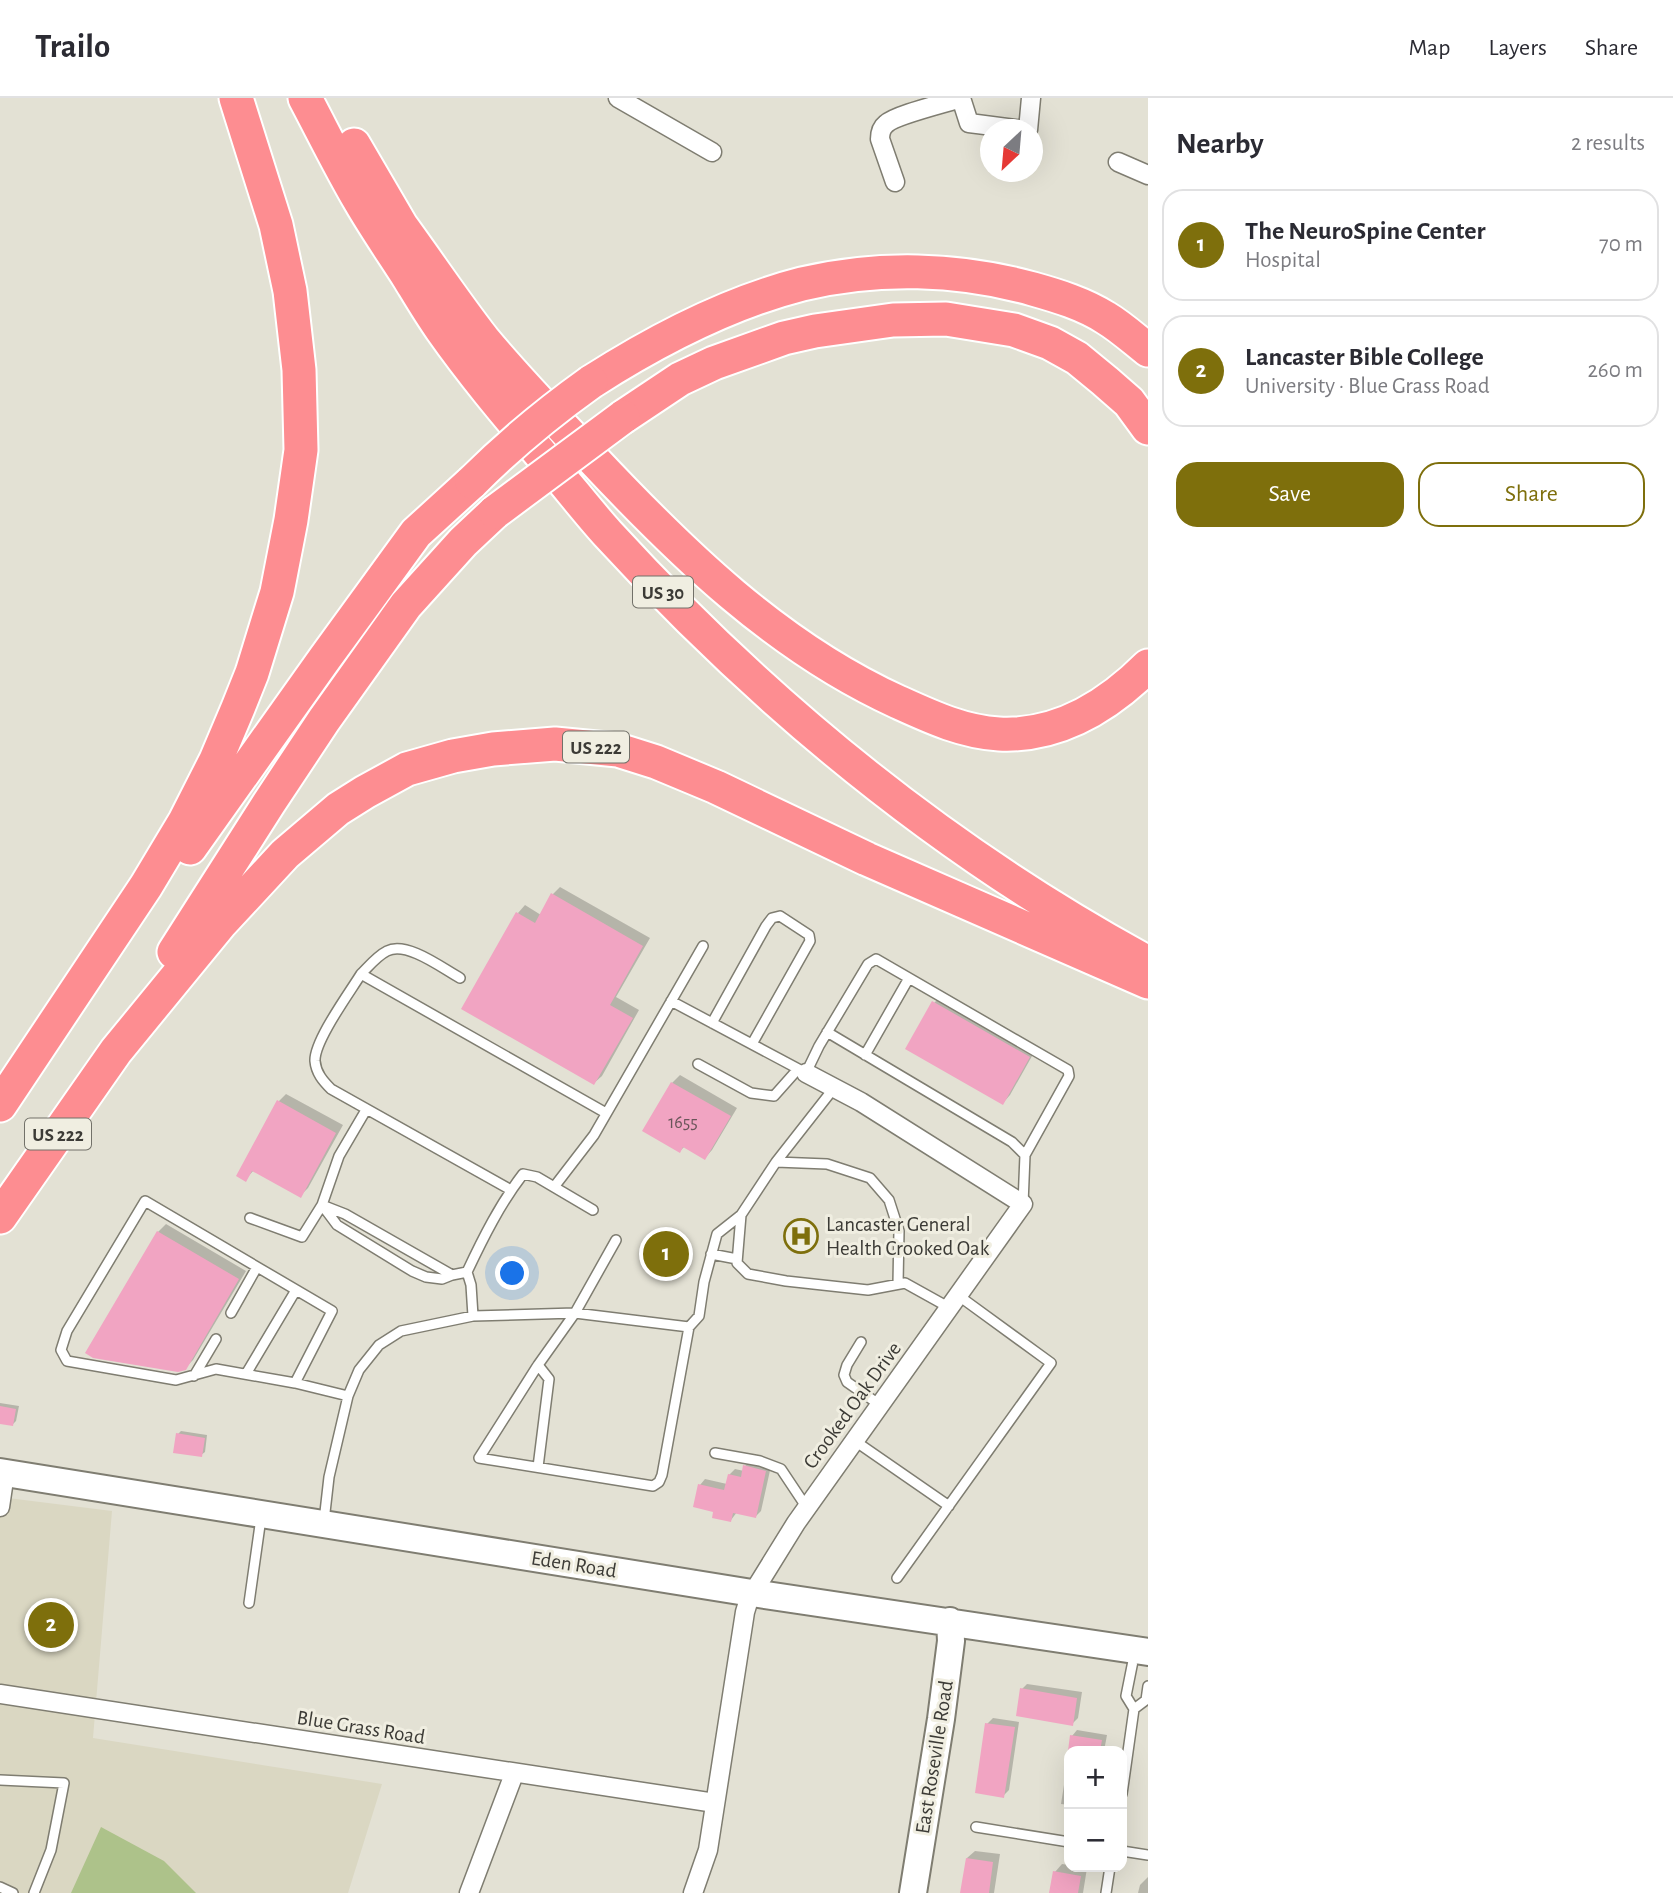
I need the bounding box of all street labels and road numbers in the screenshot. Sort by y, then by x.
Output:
road number: US 30 [633,576,693,607]
road number: US 222 [563,732,629,762]
road number: US 222 [25,1118,91,1150]
street label: Crooked Oak Drive [800,1338,905,1473]
street label: Eden Road [530,1547,618,1582]
street label: East Roseville Road [912,1679,957,1835]
street label: Blue Grass Road [295,1707,427,1748]

